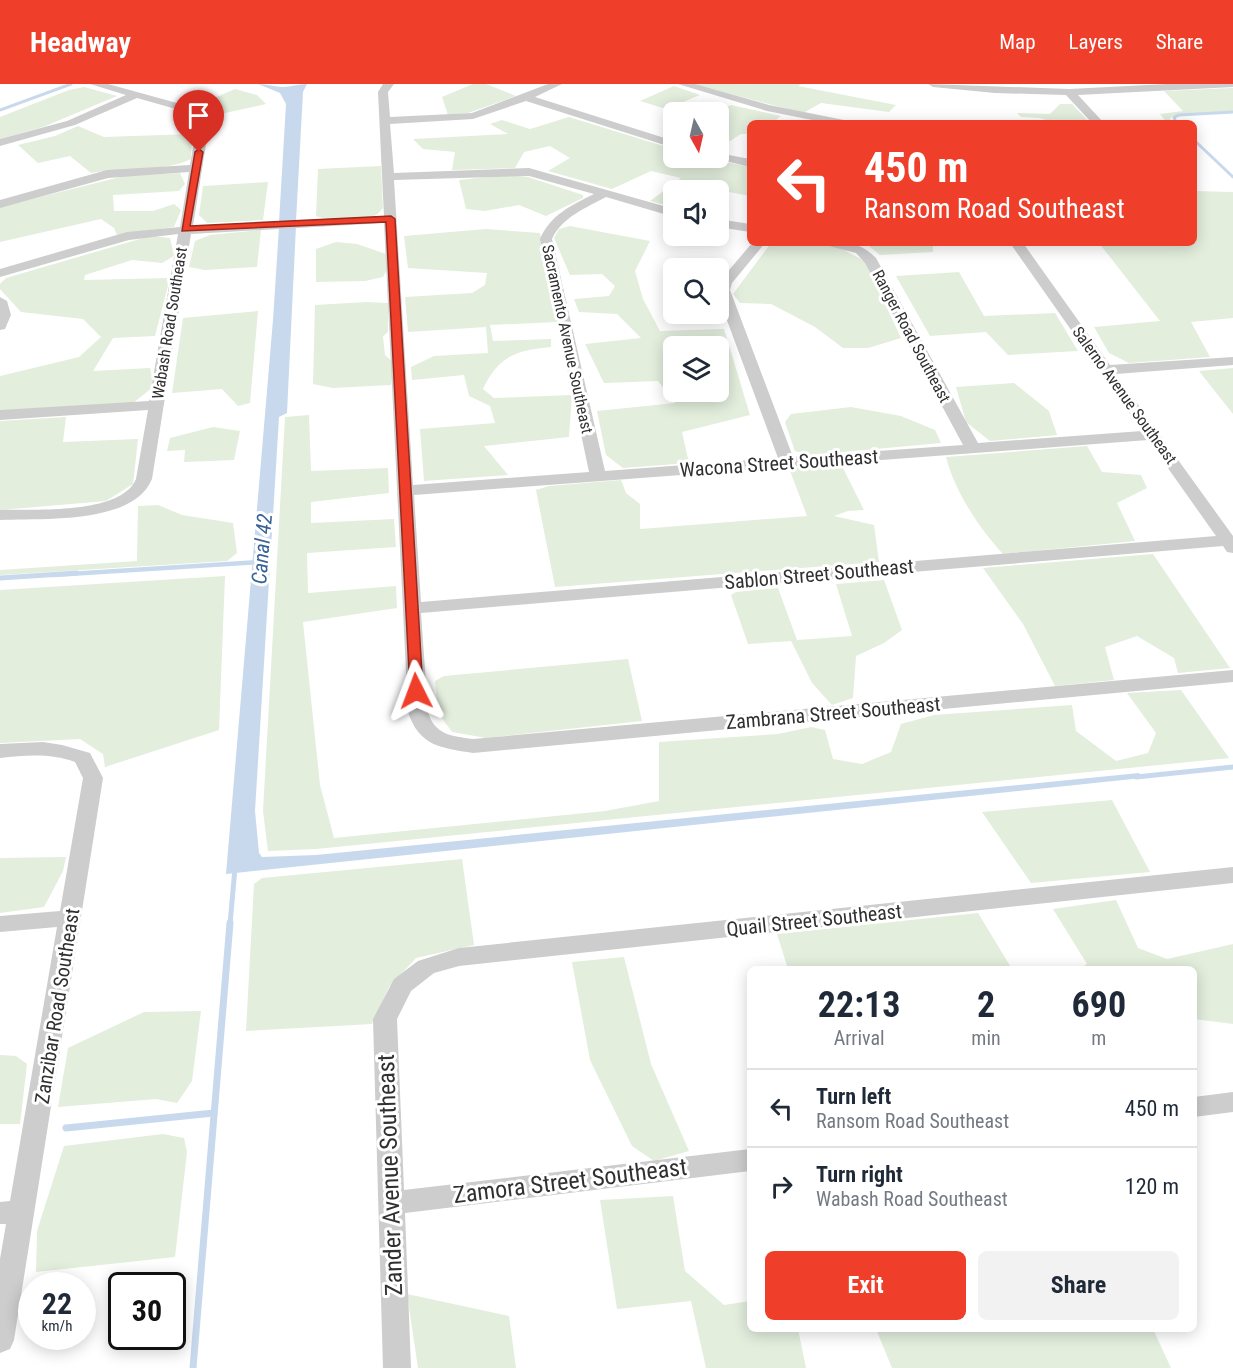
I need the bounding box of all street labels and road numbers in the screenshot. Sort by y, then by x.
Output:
street label: Sacramento Avenue Southeast [538,243,597,436]
street label: Wabash Road Southeast [148,246,191,400]
street label: Ranger Road Southeast [869,267,955,406]
street label: Salerno Avenue Southeast [1068,323,1181,468]
street label: Wacona Street Southeast [679,444,879,482]
street label: Sablon Street Southeast [723,554,915,594]
street label: Zambrana Street Southeast [725,692,941,734]
street label: Quail Street Southeast [725,899,903,941]
street label: Zanzibar Road Southeast [30,906,84,1105]
street label: Zander Avenue Southeast [372,1054,408,1296]
street label: Zamora Street Southeast [451,1153,689,1209]

